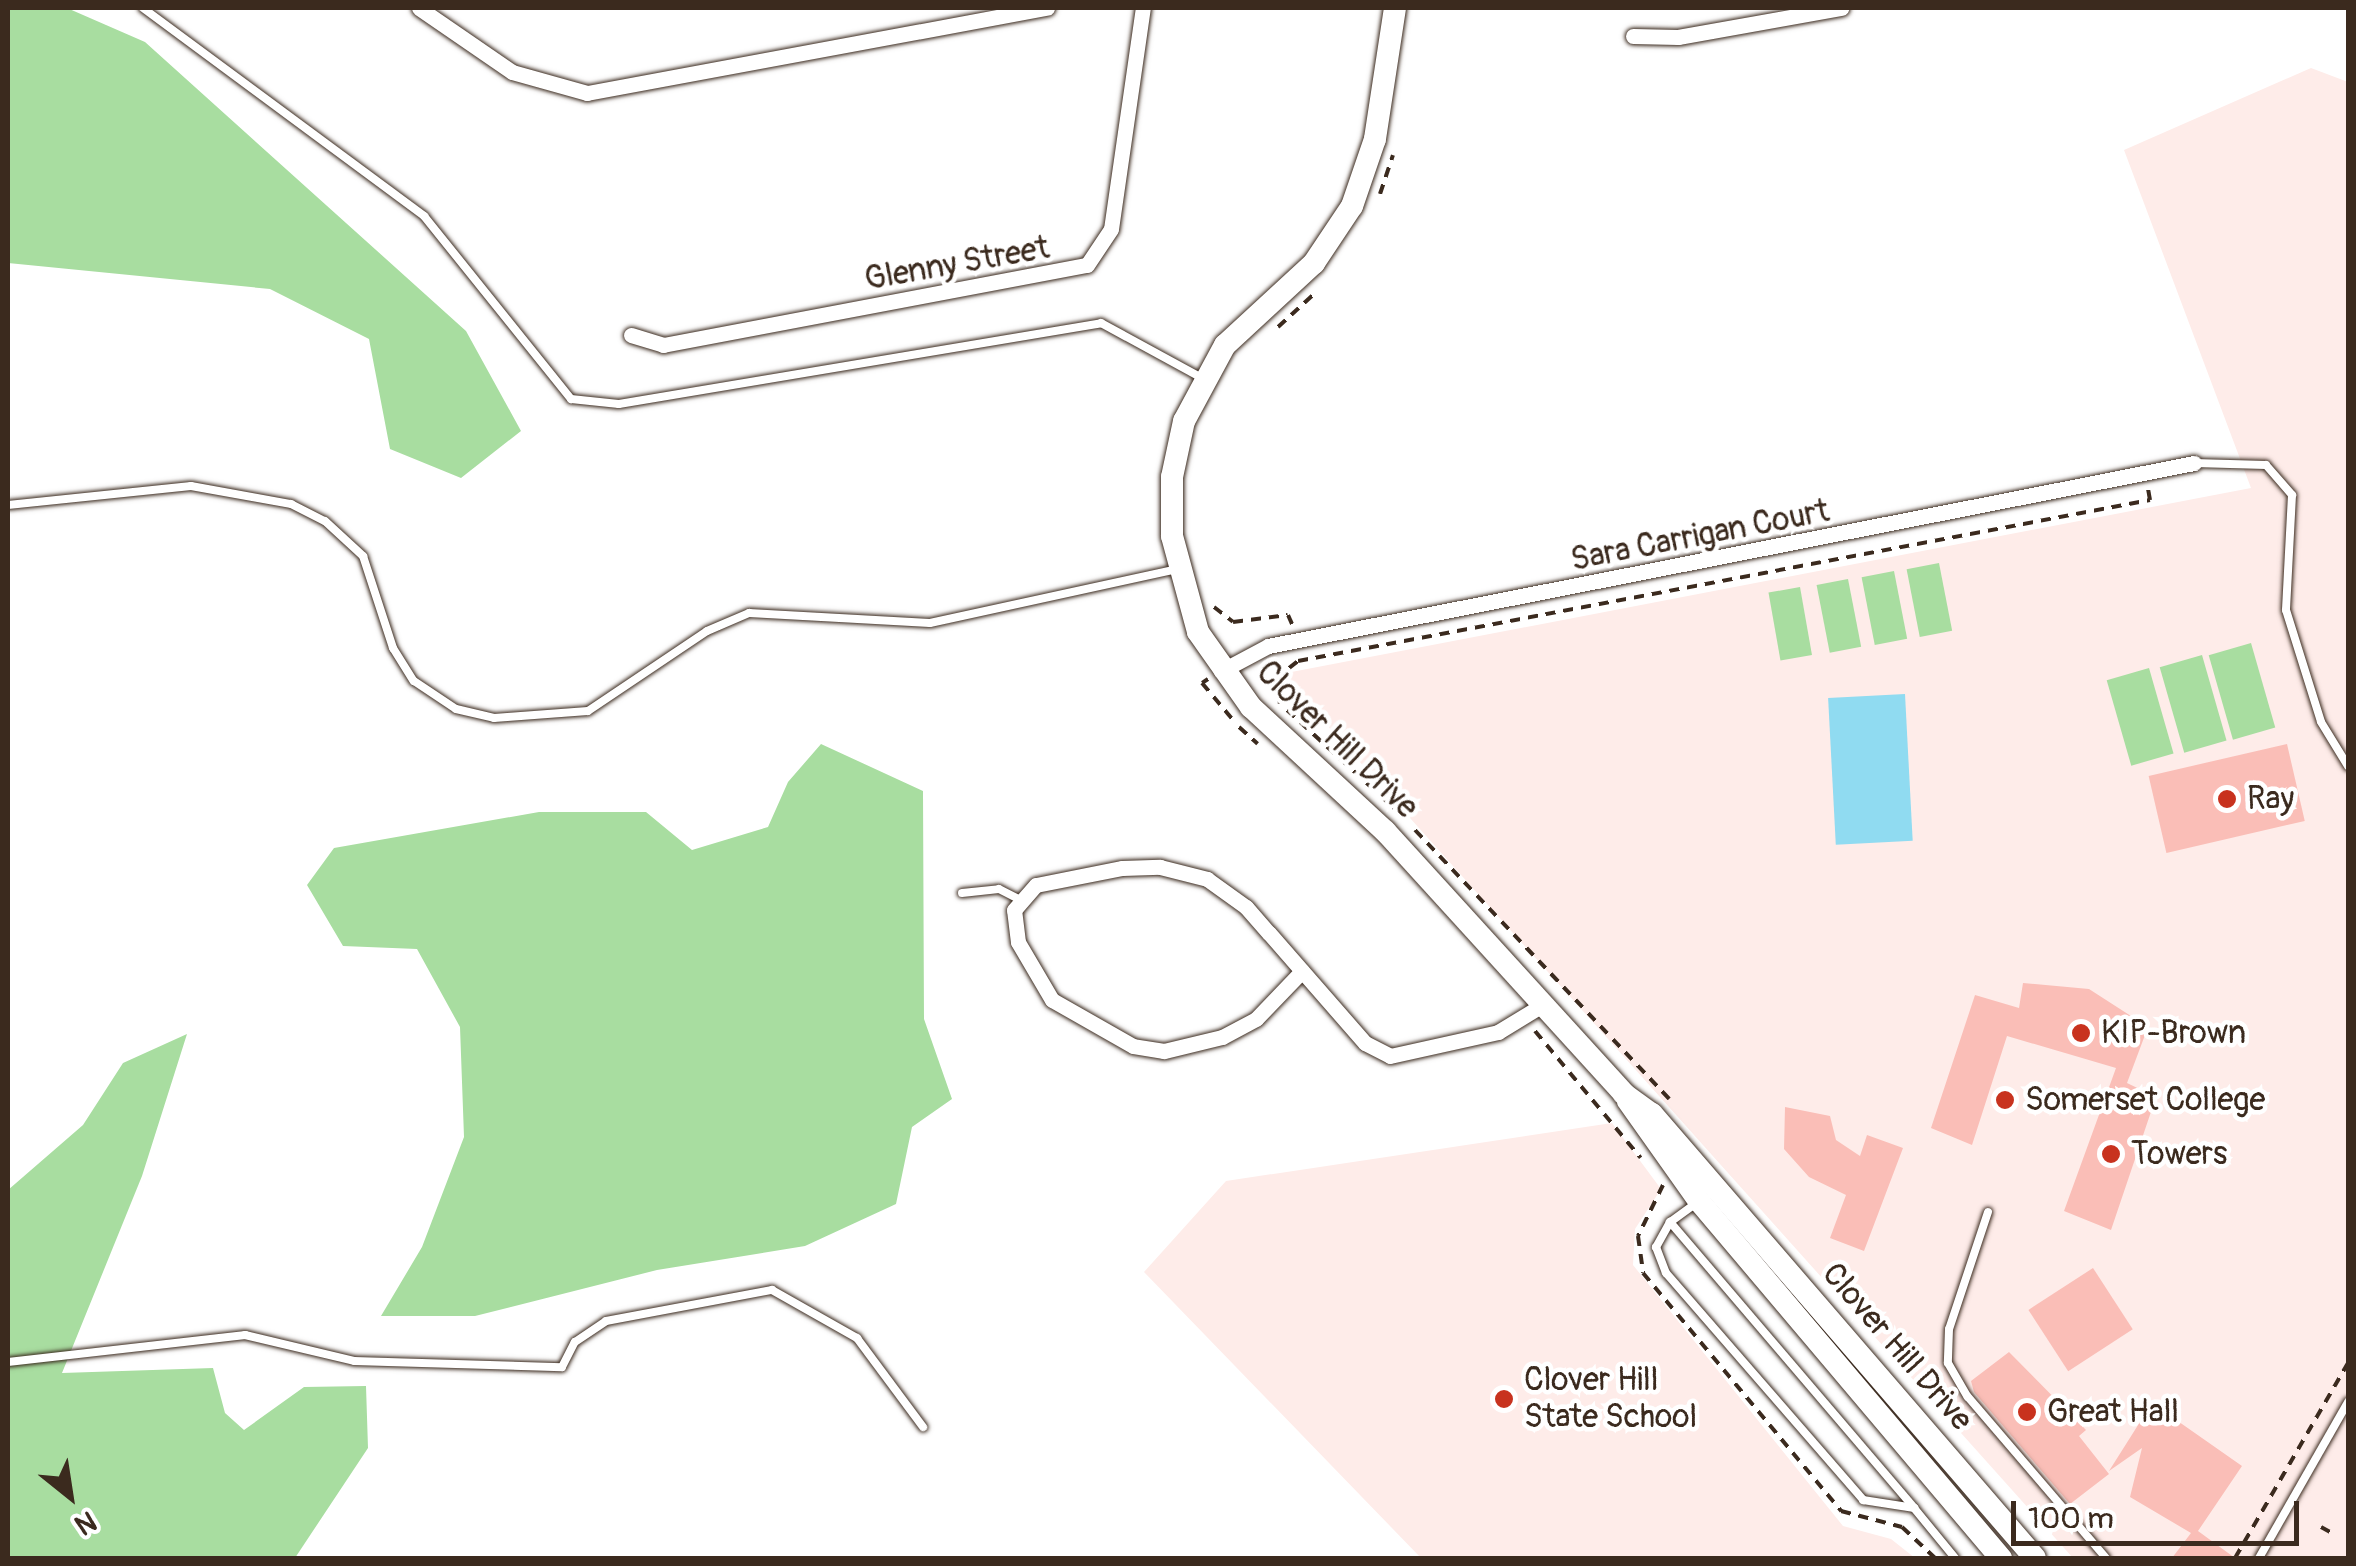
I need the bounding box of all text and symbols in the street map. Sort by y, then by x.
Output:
street label: Glenny Street [862,229,1052,299]
street label: Sara Carrigan Court [1568,492,1832,580]
street label: Clover Hill Drive [1248,653,1426,827]
place label: Ray [2247,780,2294,818]
marker: Ray [2216,788,2238,810]
place label: KIP-Brown [2101,1014,2246,1052]
marker: KIP-Brown [2070,1022,2092,1044]
place label: Somerset College [2025,1081,2265,1119]
marker: Somerset College [1994,1089,2016,1111]
place label: Towers [2131,1135,2227,1173]
marker: Towers [2100,1143,2122,1165]
street label: Clover Hill Drive [1814,1255,1980,1439]
place label: Clover Hill State School [1524,1362,1697,1437]
marker: Clover Hill State School [1493,1388,1515,1410]
place label: Great Hall [2047,1393,2179,1431]
marker: Great Hall [2016,1401,2038,1423]
north arrow [20,1446,120,1546]
scale bar [2016,1481,2304,1543]
text: 100 m [2028,1500,2114,1537]
text: N [68,1503,102,1542]

